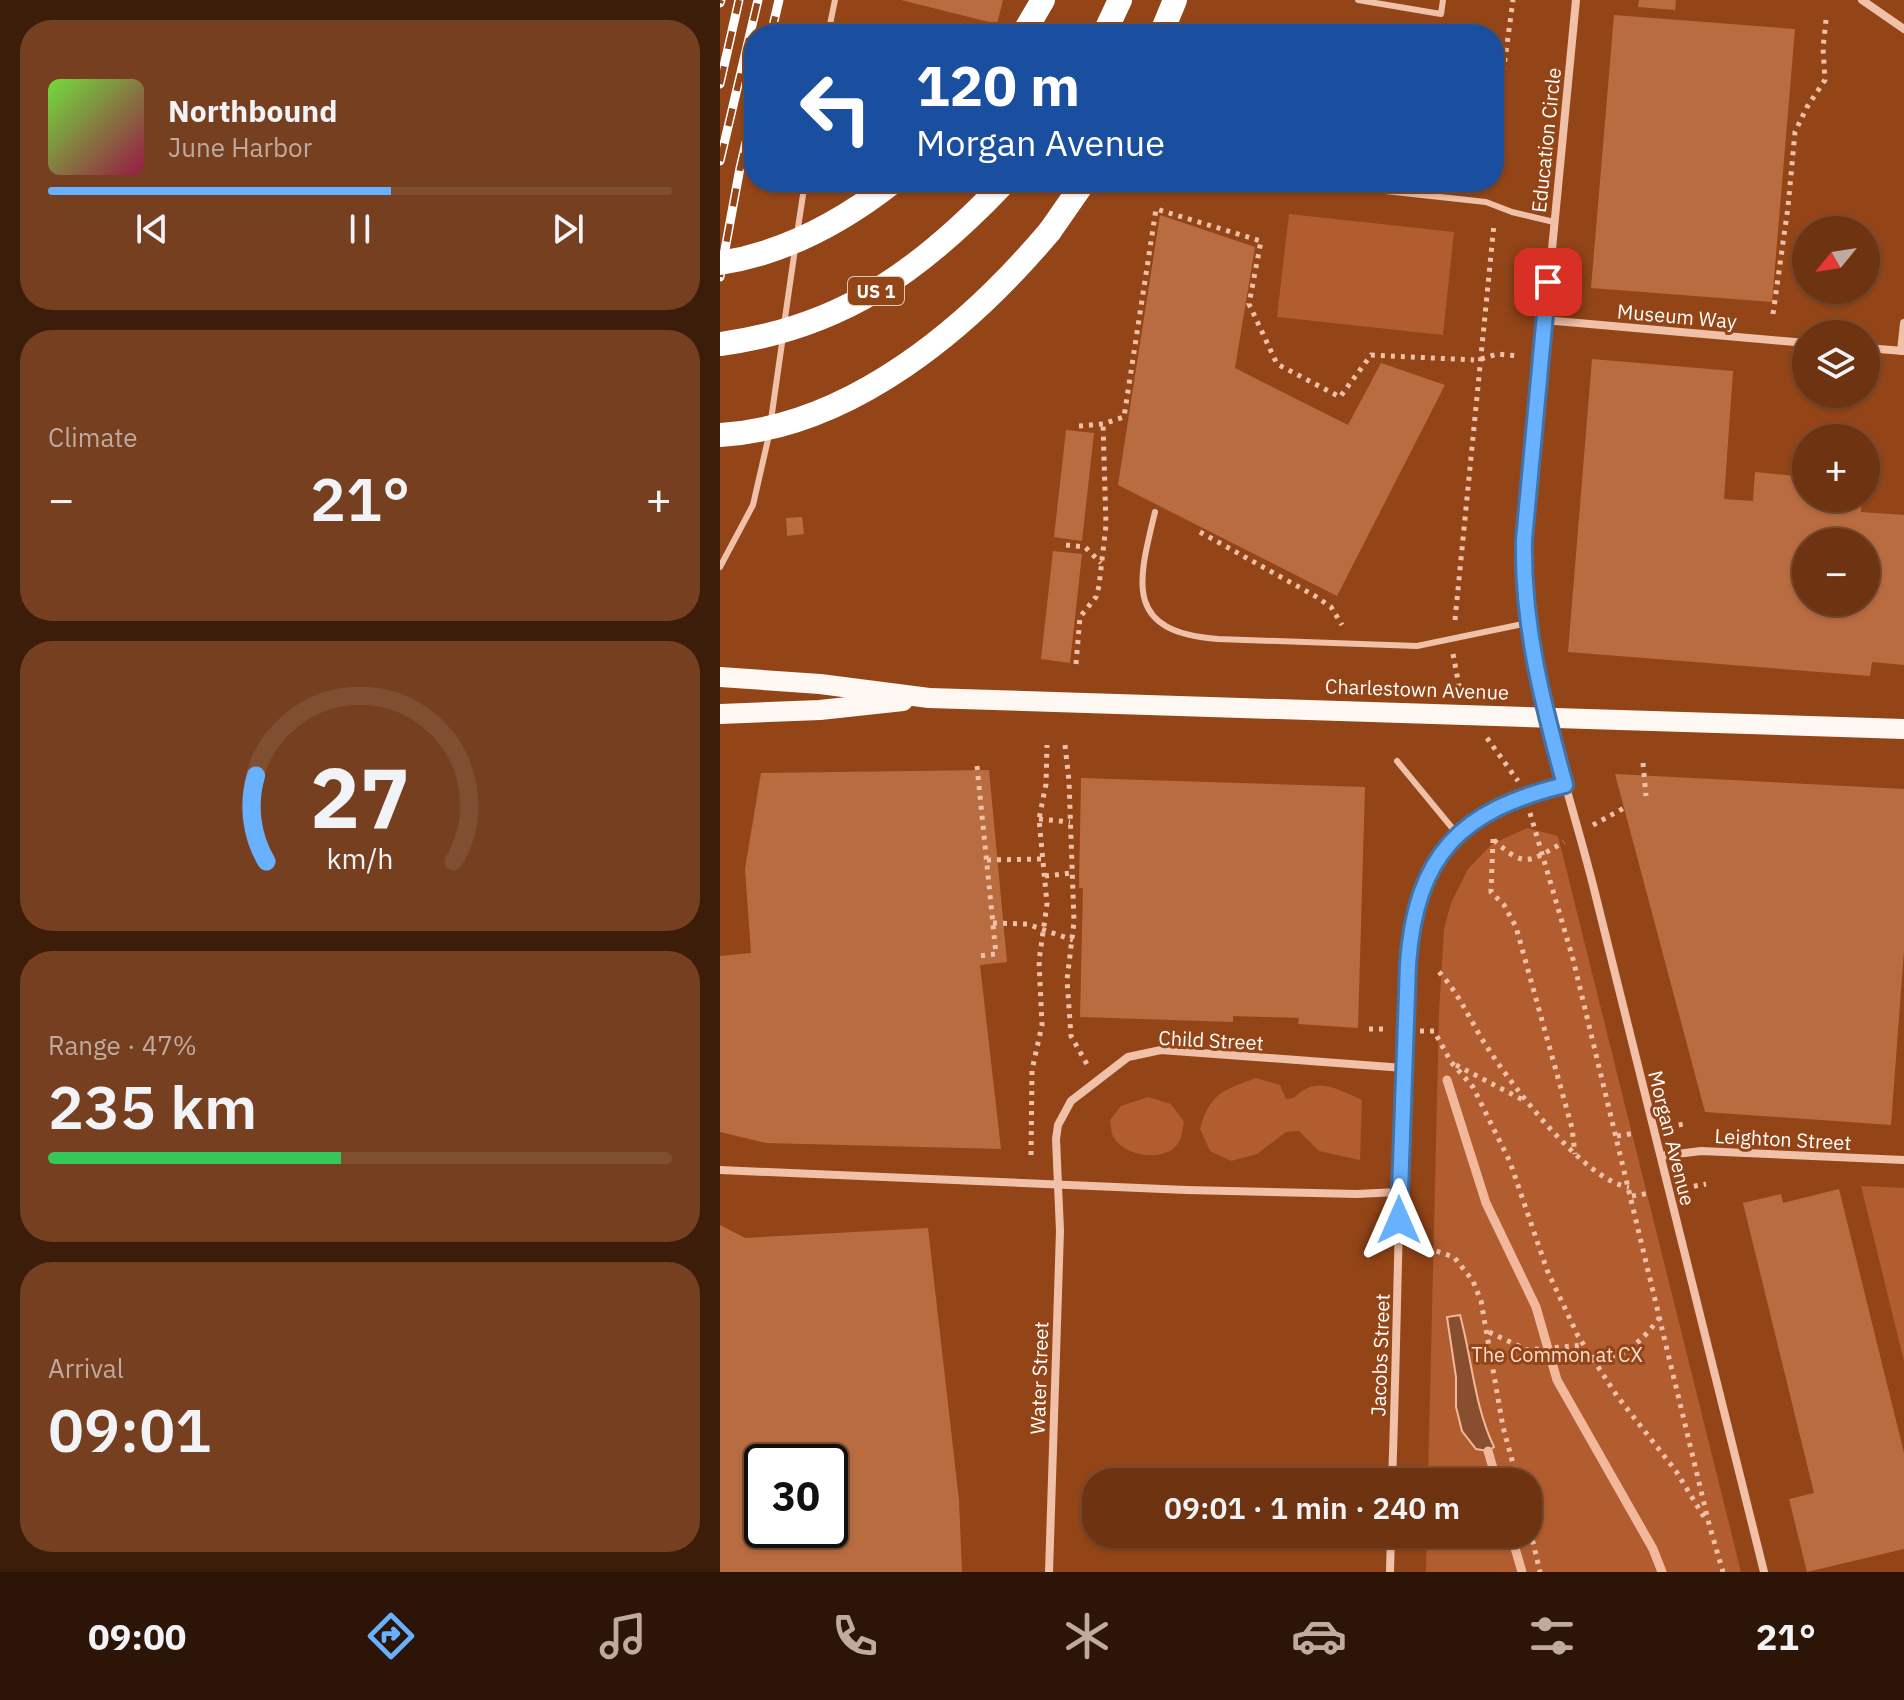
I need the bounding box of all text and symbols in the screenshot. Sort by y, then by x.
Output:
text: 120 m [916,49,1080,121]
icon: left [784,56,888,160]
street label: Education Circle [1525,66,1567,214]
text: Northbound [168,91,337,130]
text: Morgan Avenue [916,119,1165,166]
text: June Harbor [168,130,312,164]
icon: previous [130,207,174,251]
icon: pause [338,207,382,251]
icon: next [546,207,590,251]
north arrow [1792,216,1880,304]
map controls [1792,216,1880,616]
pin [1514,248,1582,316]
icon: arrive [1526,260,1570,304]
road number: US 1 [848,277,904,305]
street label: Museum Way [1616,297,1738,335]
button: layers [1792,320,1880,408]
text: Climate [48,420,138,454]
button: + [1792,424,1880,512]
text: 21° [310,459,410,538]
text: − [48,470,74,527]
text: + [646,470,672,527]
button: − [1792,528,1880,616]
street label: Charlestown Avenue [1325,672,1509,706]
text: 27 [310,743,410,851]
text: km/h [326,840,394,877]
street label: Child Street [1158,1024,1264,1056]
text: Range · 47% [48,1028,197,1062]
text: 235 km [48,1067,257,1146]
street label: Morgan Avenue [1642,1068,1702,1208]
street label: Leighton Street [1714,1122,1852,1156]
position arrow [1357,1178,1441,1262]
street label: Jacobs Street [1364,1293,1396,1417]
street label: Water Street [1024,1321,1054,1435]
park label: The Common at CX [1471,1341,1643,1368]
text: Arrival [48,1351,124,1385]
text: 09:01 [48,1390,211,1469]
speed limit sign: 30 [744,1444,848,1548]
text: 09:01 · 1 min · 240 m [1164,1488,1460,1527]
icon: directions [363,1608,419,1664]
icon: music [595,1608,651,1664]
icon: phone [827,1608,883,1664]
icon: climate [1059,1608,1115,1664]
icon: car [1291,1608,1347,1664]
icon: filters [1524,1608,1580,1664]
text: 09:00 [88,1613,186,1660]
text: 21° [1756,1613,1816,1660]

